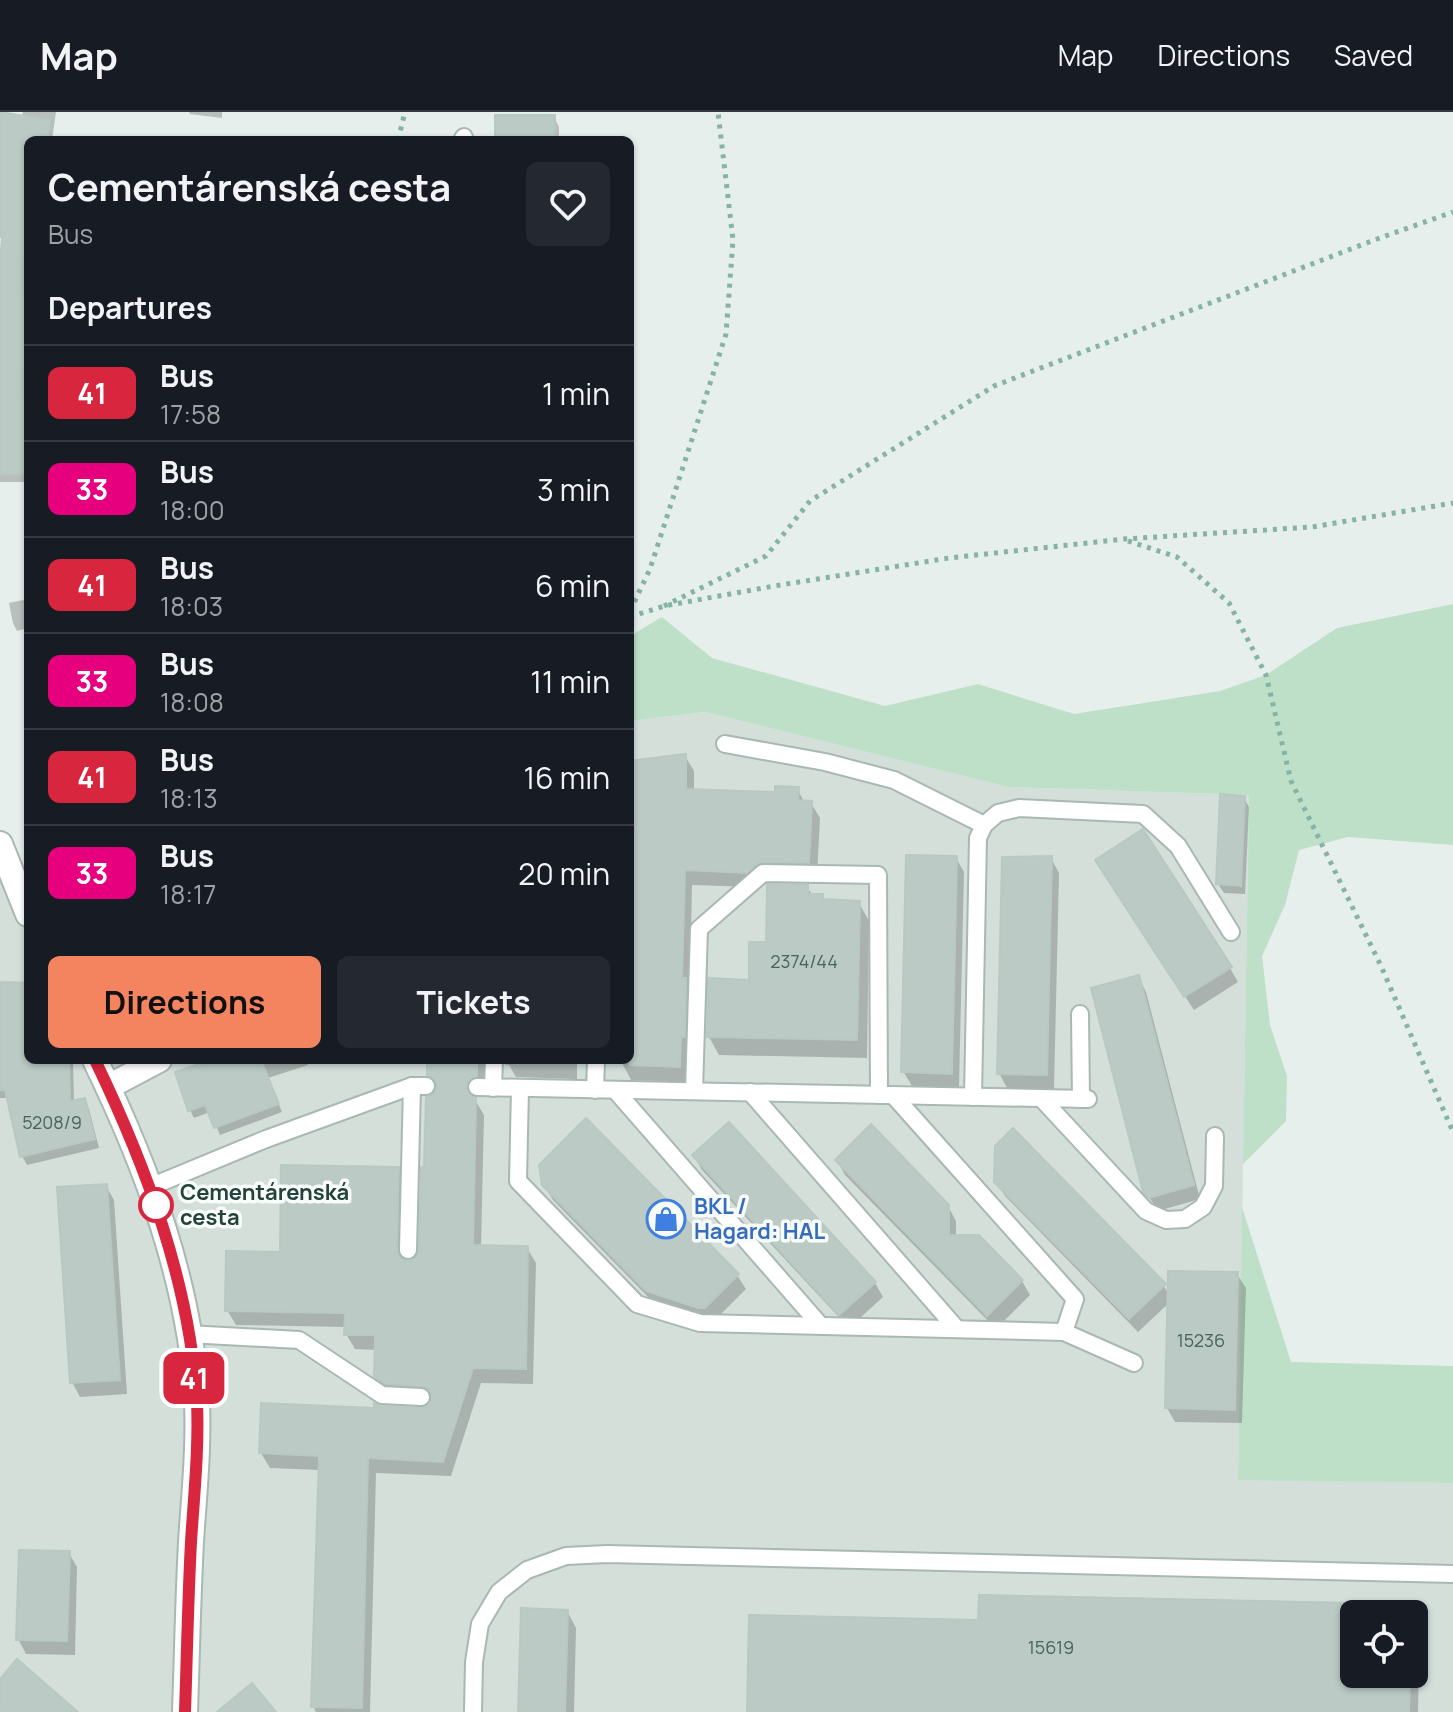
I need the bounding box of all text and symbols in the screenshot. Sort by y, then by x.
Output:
text: Map [40,29,118,81]
text: Map [1058,36,1113,74]
text: Directions [1157,36,1290,74]
text: Saved [1334,36,1413,74]
text: Cementárenská cesta [48,160,451,212]
button: heart [526,162,610,246]
text: Bus [48,216,93,252]
text: Departures [48,287,212,328]
text: Bus [160,355,214,396]
text: 1 min [542,373,610,414]
text: 41 [77,374,107,412]
text: 17:58 [160,396,221,432]
text: Bus [160,451,214,492]
text: 3 min [537,469,610,510]
text: 33 [76,470,108,508]
text: 18:00 [160,492,225,528]
text: Bus [160,547,214,588]
text: 6 min [535,565,610,606]
text: 41 [77,566,107,604]
text: 18:03 [160,588,223,624]
text: Bus [160,643,214,684]
text: 11 min [530,661,610,702]
text: 33 [76,662,108,700]
text: 18:08 [160,684,224,720]
text: Bus [160,739,214,780]
text: 16 min [523,757,610,798]
text: 41 [77,758,107,796]
text: 18:13 [160,780,218,816]
text: Bus [160,835,214,876]
text: 20 min [518,853,610,894]
text: 33 [76,854,108,892]
text: 18:17 [160,876,216,912]
house number: 2374/44 [770,949,838,973]
button: Directions [48,956,321,1048]
button: Tickets [337,956,610,1048]
house number: 5208/9 [22,1110,82,1134]
place label: Cementárenská cesta [180,1177,349,1232]
marker: Cementárenská cesta [139,1188,173,1222]
place label: BKL / Hagard: HAL [694,1191,825,1246]
shop icon: BKL / Hagard: HAL [645,1198,687,1240]
house number: 15236 [1177,1328,1225,1352]
line badge: 41 [158,1352,230,1404]
text: 41 [179,1359,209,1397]
map controls [1340,1600,1428,1688]
button: locate [1340,1600,1428,1688]
house number: 15619 [1028,1635,1074,1659]

